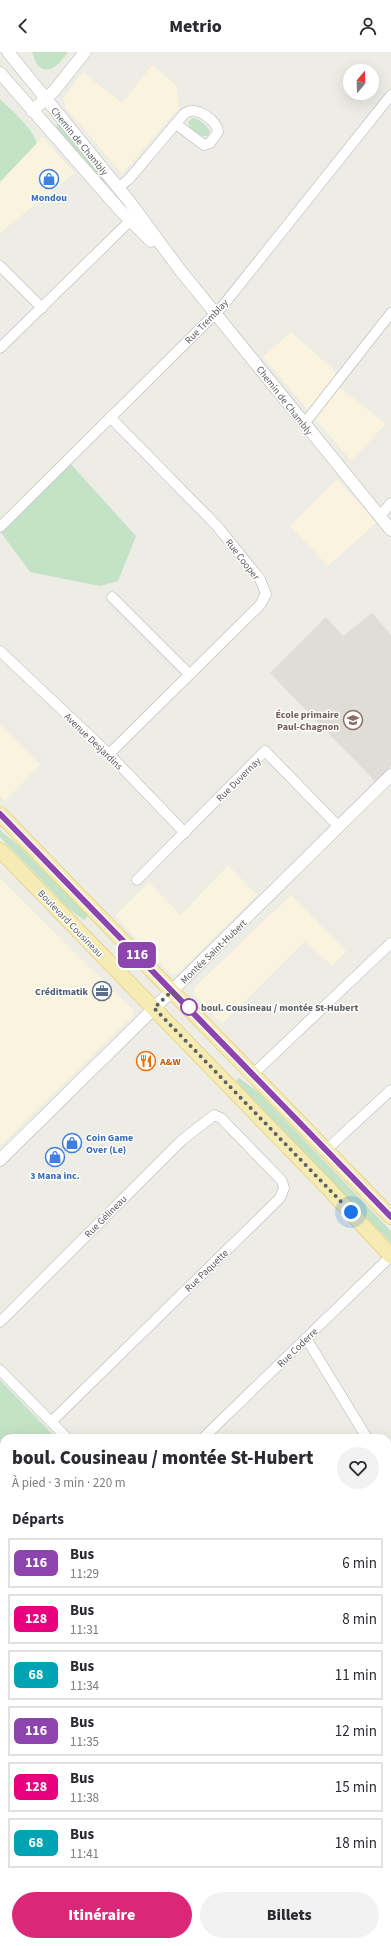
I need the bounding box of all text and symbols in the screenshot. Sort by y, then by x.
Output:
text: Metrio [169,14,222,39]
icon: back [12,15,34,37]
icon: person [357,15,379,37]
north arrow [343,64,379,100]
map controls [343,64,379,100]
street label: Chemin de Chambly [47,105,111,179]
shop icon: Mondou [38,168,60,190]
place label: Mondou [31,191,67,205]
street label: Rue Tremblay [182,296,232,347]
street label: Chemin de Chambly [253,363,316,438]
street label: Rue Cooper [222,536,263,583]
place label: École primaire Paul-Chagnon [275,708,339,734]
school or university icon: École primaire Paul-Chagnon [342,709,364,731]
street label: Avenue Desjardins [61,710,126,773]
street label: Rue Duvernay [213,754,264,805]
street label: Boulevard Cousineau [34,887,106,960]
street label: Montée Saint-Hubert [177,916,250,987]
line badge: 116 [114,942,160,968]
text: 116 [126,945,148,965]
office icon: Créditmatik [91,980,113,1002]
place label: Créditmatik [35,985,89,999]
marker: boul. Cousineau / montée St-Hubert [180,998,198,1016]
place label: boul. Cousineau / montée St-Hubert [201,1001,358,1015]
restaurant icon: A&W [135,1050,157,1072]
place label: A&W [159,1055,181,1069]
place label: Coin Game Over (Le) [86,1131,133,1157]
shop icon: Coin Game Over (Le) [61,1132,83,1154]
shop icon: 3 Mana inc. [44,1146,66,1168]
place label: 3 Mana inc. [30,1169,80,1183]
street label: Rue Gélineau [81,1192,130,1241]
your location [341,1202,361,1222]
street label: Rue Paquette [182,1246,232,1295]
street label: Rue Coderre [274,1325,321,1371]
text: boul. Cousineau / montée St-Hubert [12,1445,313,1472]
button: heart [337,1447,379,1489]
text: À pied · 3 min · 220 m [12,1474,126,1492]
text: Départs [12,1509,64,1530]
text: Bus [70,1544,94,1565]
text: 116 [25,1553,47,1573]
text: 6 min [342,1553,377,1574]
text: 11:29 [70,1565,99,1583]
text: Bus [70,1600,94,1621]
text: 128 [25,1609,47,1629]
text: 8 min [342,1609,377,1630]
text: 11:31 [70,1621,99,1639]
text: Bus [70,1656,94,1677]
text: 68 [29,1665,43,1685]
text: 11 min [335,1665,377,1686]
text: 11:34 [70,1677,99,1695]
text: Bus [70,1712,94,1733]
text: 116 [25,1721,47,1741]
text: 12 min [335,1721,377,1742]
text: 11:35 [70,1733,99,1751]
text: Bus [70,1768,94,1789]
text: 128 [25,1777,47,1797]
text: 15 min [335,1777,377,1798]
text: 11:38 [70,1789,99,1807]
text: Bus [70,1824,94,1845]
text: 68 [29,1833,43,1853]
text: 18 min [335,1833,377,1854]
text: 11:41 [70,1845,99,1863]
button: Itinéraire [12,1892,192,1938]
button: Billets [200,1892,379,1938]

